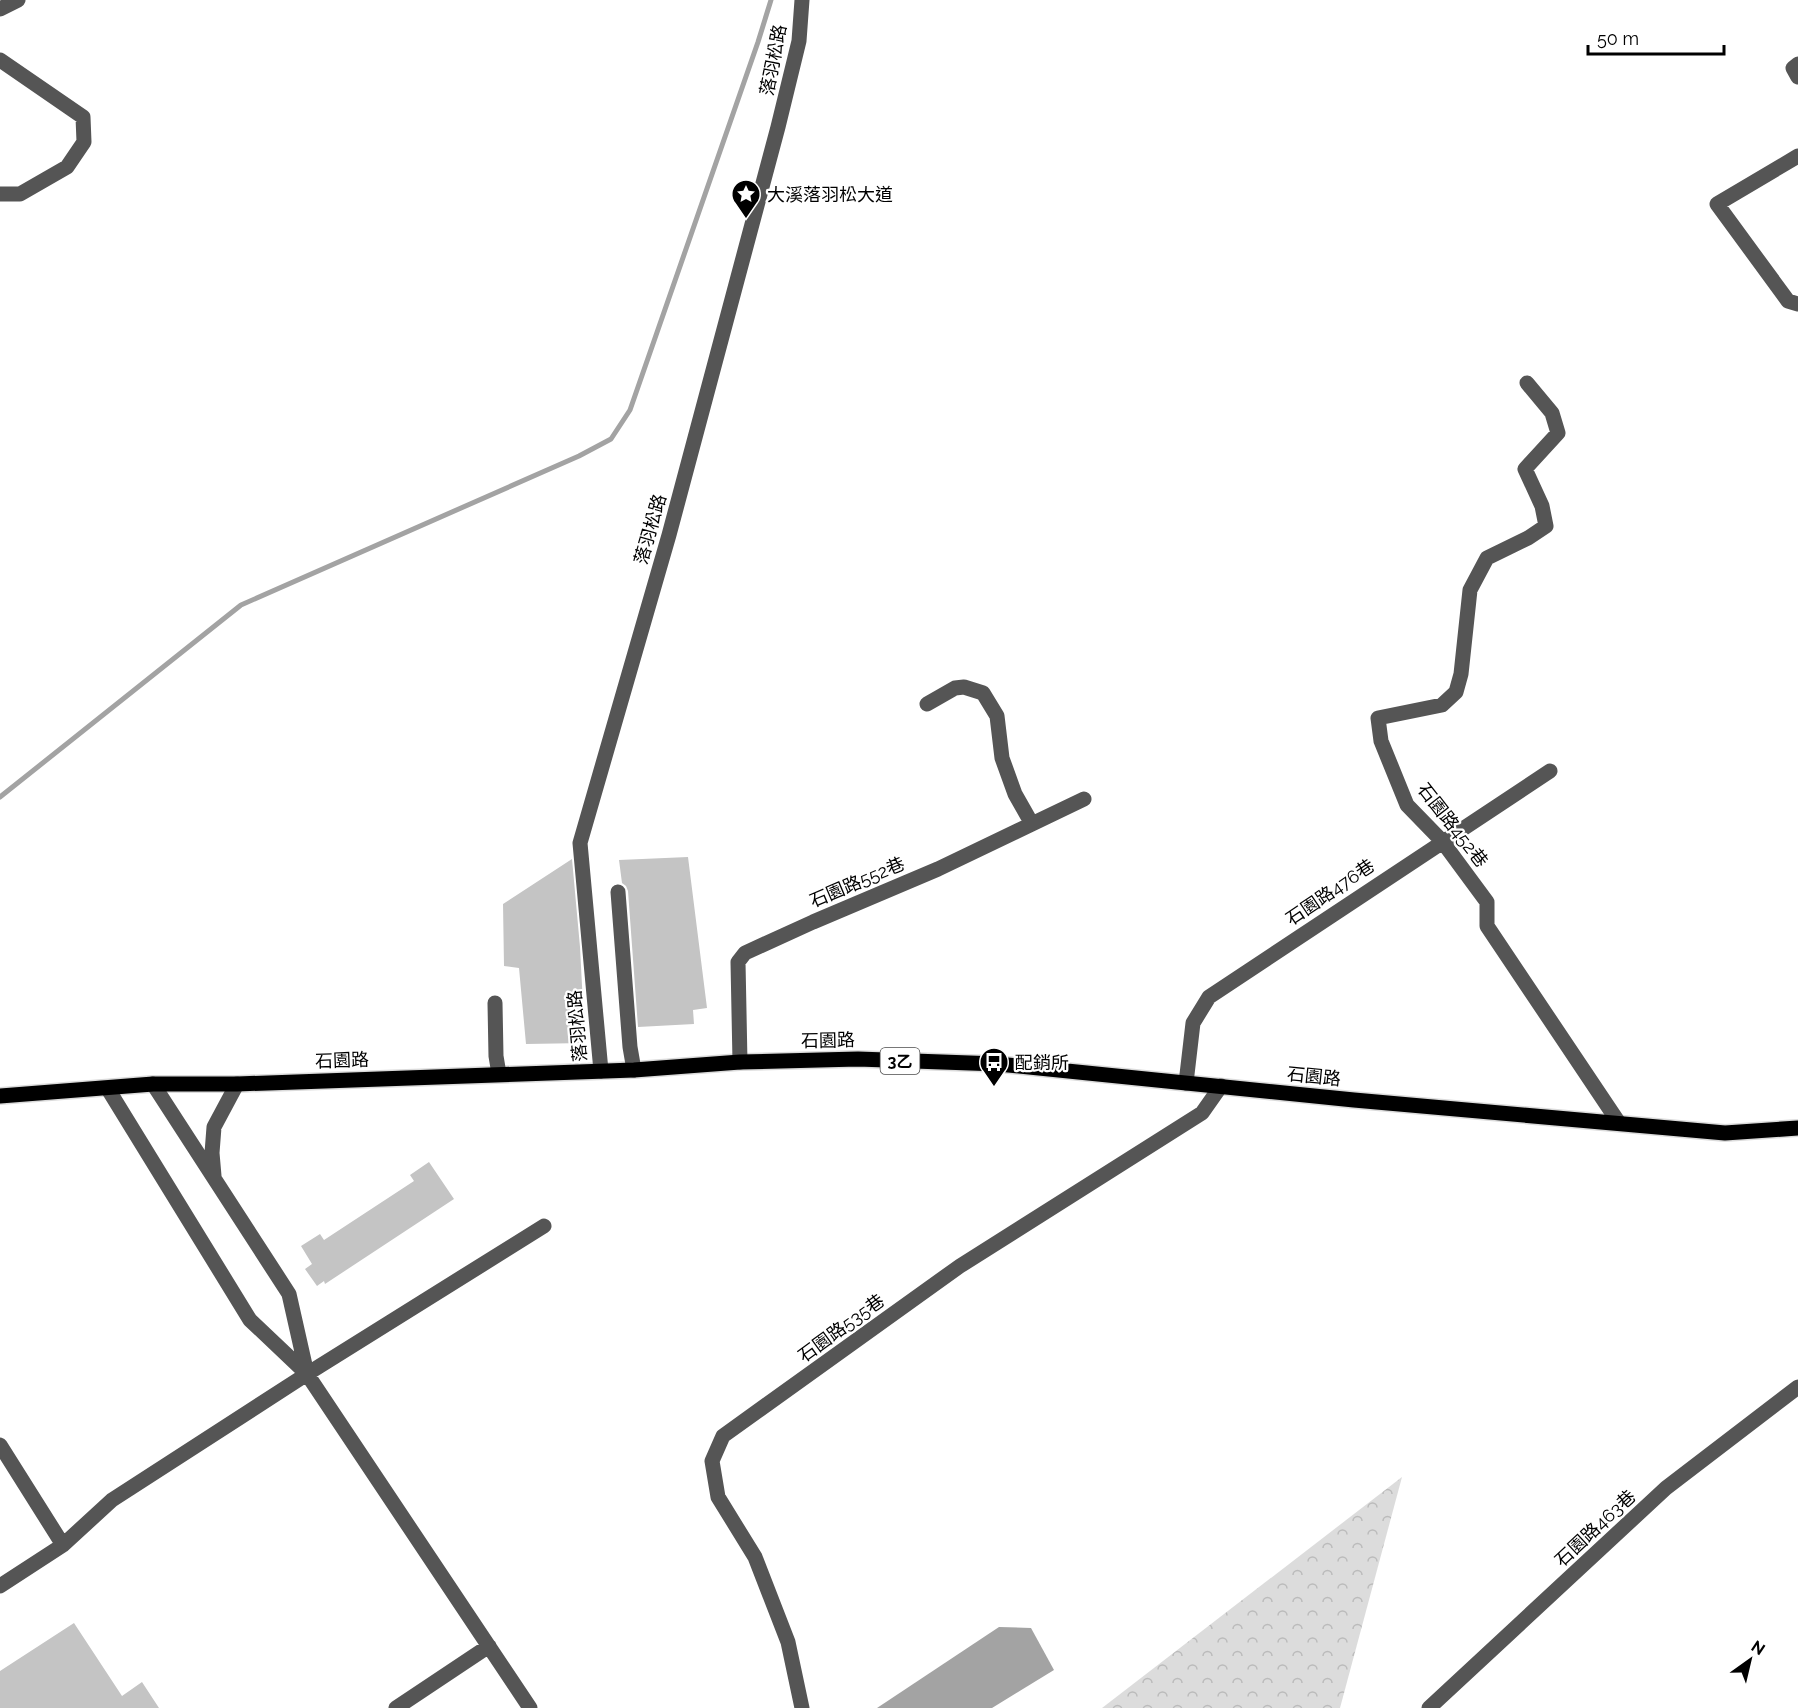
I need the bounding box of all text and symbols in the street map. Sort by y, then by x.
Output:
scale bar [1588,18,1724,56]
street label: 落羽松路 [756,23,790,97]
text: 50 m [1597,28,1639,49]
place icon: 大溪落羽松大道 [730,178,762,220]
place label: 大溪落羽松大道 [767,184,893,205]
street label: 落羽松路 [630,492,670,566]
street label: 石園路452巷 [1414,779,1492,871]
street label: 石園路552巷 [806,853,908,911]
street label: 石園路476巷 [1282,855,1378,929]
street label: 落羽松路 [563,989,591,1063]
street label: 石園路 [801,1029,855,1051]
bus stop icon: 配銷所 [978,1046,1010,1088]
road number: 3乙 [880,1048,920,1074]
street label: 石園路 [315,1049,369,1071]
place label: 配銷所 [1015,1052,1069,1073]
street label: 石園路 [1286,1063,1342,1089]
street label: 石園路535巷 [794,1290,888,1366]
street label: 石園路463巷 [1550,1485,1640,1571]
north arrow [1720,1630,1780,1690]
text: N [1748,1637,1768,1659]

